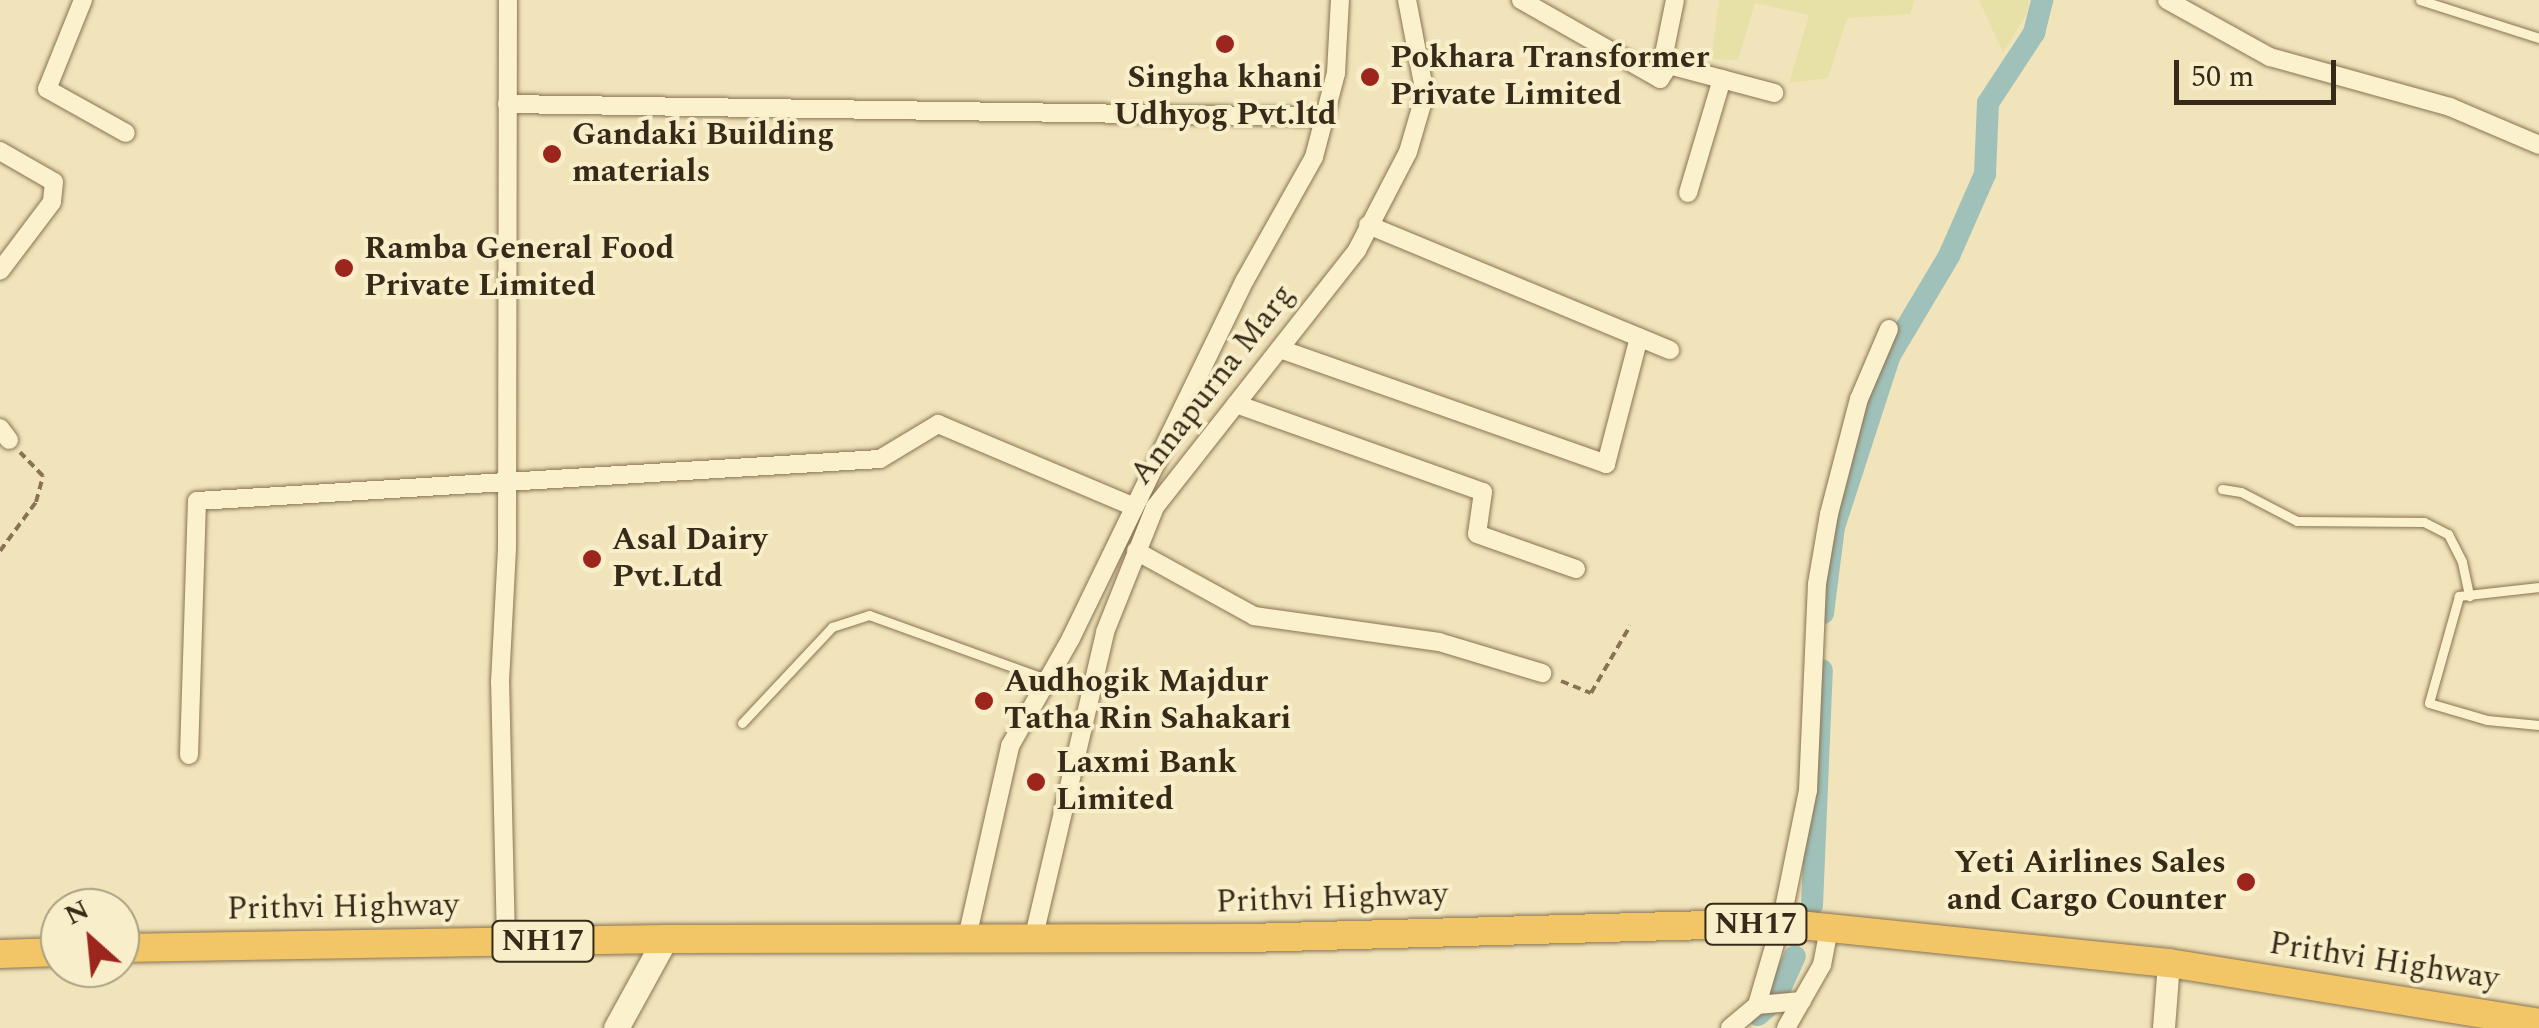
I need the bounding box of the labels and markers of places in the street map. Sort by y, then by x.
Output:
marker: Singha khani Udhyog Pvt.ltd [1214,33,1236,55]
place label: Pokhara Transformer Private Limited [1390,40,1709,115]
place label: Singha khani Udhyog Pvt.ltd [1113,60,1337,135]
marker: Pokhara Transformer Private Limited [1359,66,1381,88]
place label: Gandaki Building materials [572,117,834,192]
marker: Gandaki Building materials [541,143,563,165]
place label: Ramba General Food Private Limited [364,231,674,306]
marker: Ramba General Food Private Limited [333,257,355,279]
place label: Asal Dairy Pvt.Ltd [612,522,767,597]
marker: Asal Dairy Pvt.Ltd [581,548,603,570]
place label: Audhogik Majdur Tatha Rin Sahakari [1004,664,1291,739]
marker: Audhogik Majdur Tatha Rin Sahakari [973,690,995,712]
place label: Laxmi Bank Limited [1056,745,1237,820]
marker: Laxmi Bank Limited [1025,771,1047,793]
place label: Yeti Airlines Sales and Cargo Counter [1947,845,2226,920]
marker: Yeti Airlines Sales and Cargo Counter [2235,871,2257,893]

